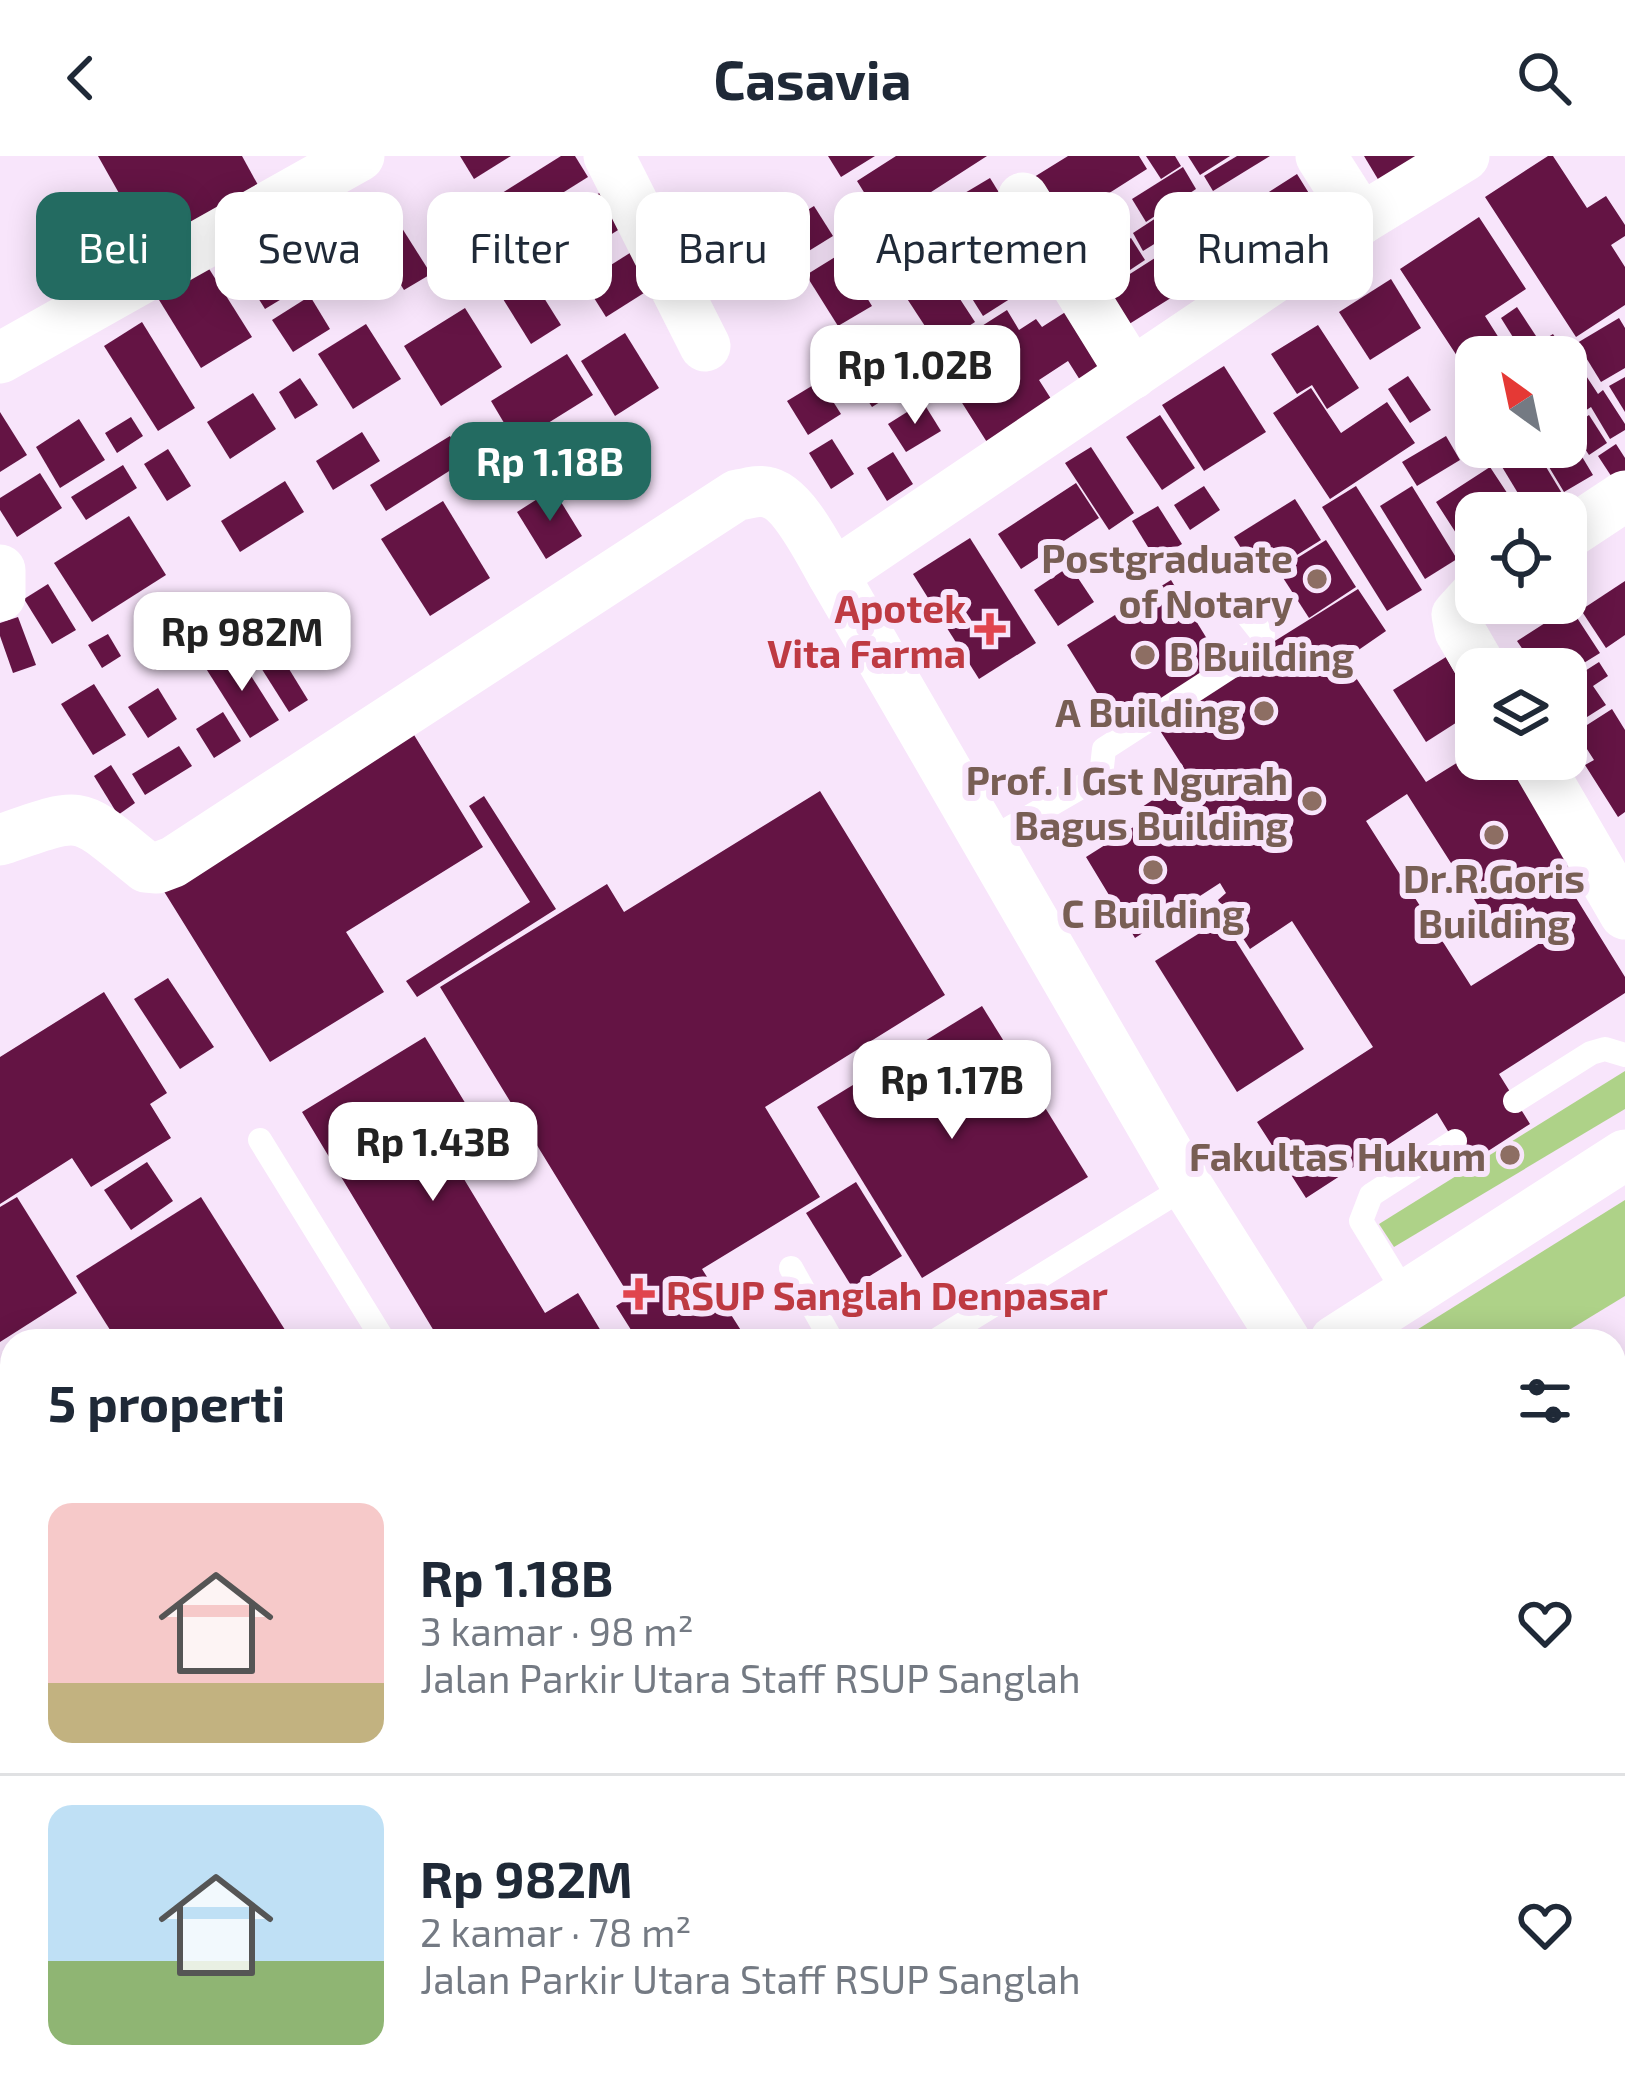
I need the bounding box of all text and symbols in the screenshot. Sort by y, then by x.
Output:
icon: back [48,45,114,111]
icon: search [1511,45,1577,111]
text: Casavia [713,46,912,111]
chip: Beli [36,192,191,300]
chip: Sewa [215,192,403,300]
chip: Filter [427,192,612,300]
chip: Baru [636,192,810,300]
chip: Apartemen [834,192,1130,300]
chip: Rumah [1154,192,1373,300]
pin: Rp 1.02B [791,325,1039,427]
north arrow [1455,336,1587,468]
map controls [1455,336,1587,780]
text: Rp 1.02B [837,340,993,387]
pin: Rp 1.18B [426,422,674,524]
text: Rp 1.18B [476,437,624,484]
button: locate [1455,492,1587,624]
place label: Postgraduate of Notary [1041,534,1293,627]
marker: Postgraduate of Notary [1304,566,1330,592]
place label: Apotek Vita Farma [767,584,966,676]
pin: Rp 982M [131,592,353,694]
text: Rp 982M [161,607,323,654]
marker: Apotek Vita Farma [977,616,1003,642]
place label: B Building [1169,632,1355,679]
marker: B Building [1132,642,1158,668]
button: layers [1455,648,1587,780]
place label: A Building [1055,688,1240,735]
marker: A Building [1251,698,1277,724]
place label: Prof. I Gst Ngurah Bagus Building [966,756,1288,848]
marker: Prof. I Gst Ngurah Bagus Building [1299,788,1325,814]
marker: Dr.R.Goris Building [1481,822,1507,848]
place label: Dr.R.Goris Building [1403,854,1585,946]
marker: C Building [1140,857,1166,883]
place label: C Building [1061,889,1245,936]
pin: Rp 1.17B [828,1040,1076,1142]
text: Rp 1.17B [880,1055,1024,1102]
pin: Rp 1.43B [309,1102,557,1204]
text: Rp 1.43B [355,1117,511,1164]
place label: Fakultas Hukum [1189,1132,1486,1179]
marker: Fakultas Hukum [1497,1142,1523,1168]
place label: RSUP Sanglah Denpasar [666,1271,1108,1318]
marker: RSUP Sanglah Denpasar [623,1278,655,1310]
icon: filters [1512,1368,1578,1434]
text: 5 properti [48,1371,285,1432]
text: Rp 1.18B [420,1546,613,1607]
icon: home [144,1551,288,1695]
icon: heart [1512,1590,1578,1656]
text: 3 kamar · 98 m² [420,1607,694,1654]
text: Jalan Parkir Utara Staff RSUP Sanglah [420,1654,1081,1701]
text: Rp 982M [420,1847,633,1908]
icon: home [144,1853,288,1997]
icon: heart [1512,1892,1578,1958]
text: 2 kamar · 78 m² [420,1908,692,1955]
text: Jalan Parkir Utara Staff RSUP Sanglah [420,1955,1081,2002]

